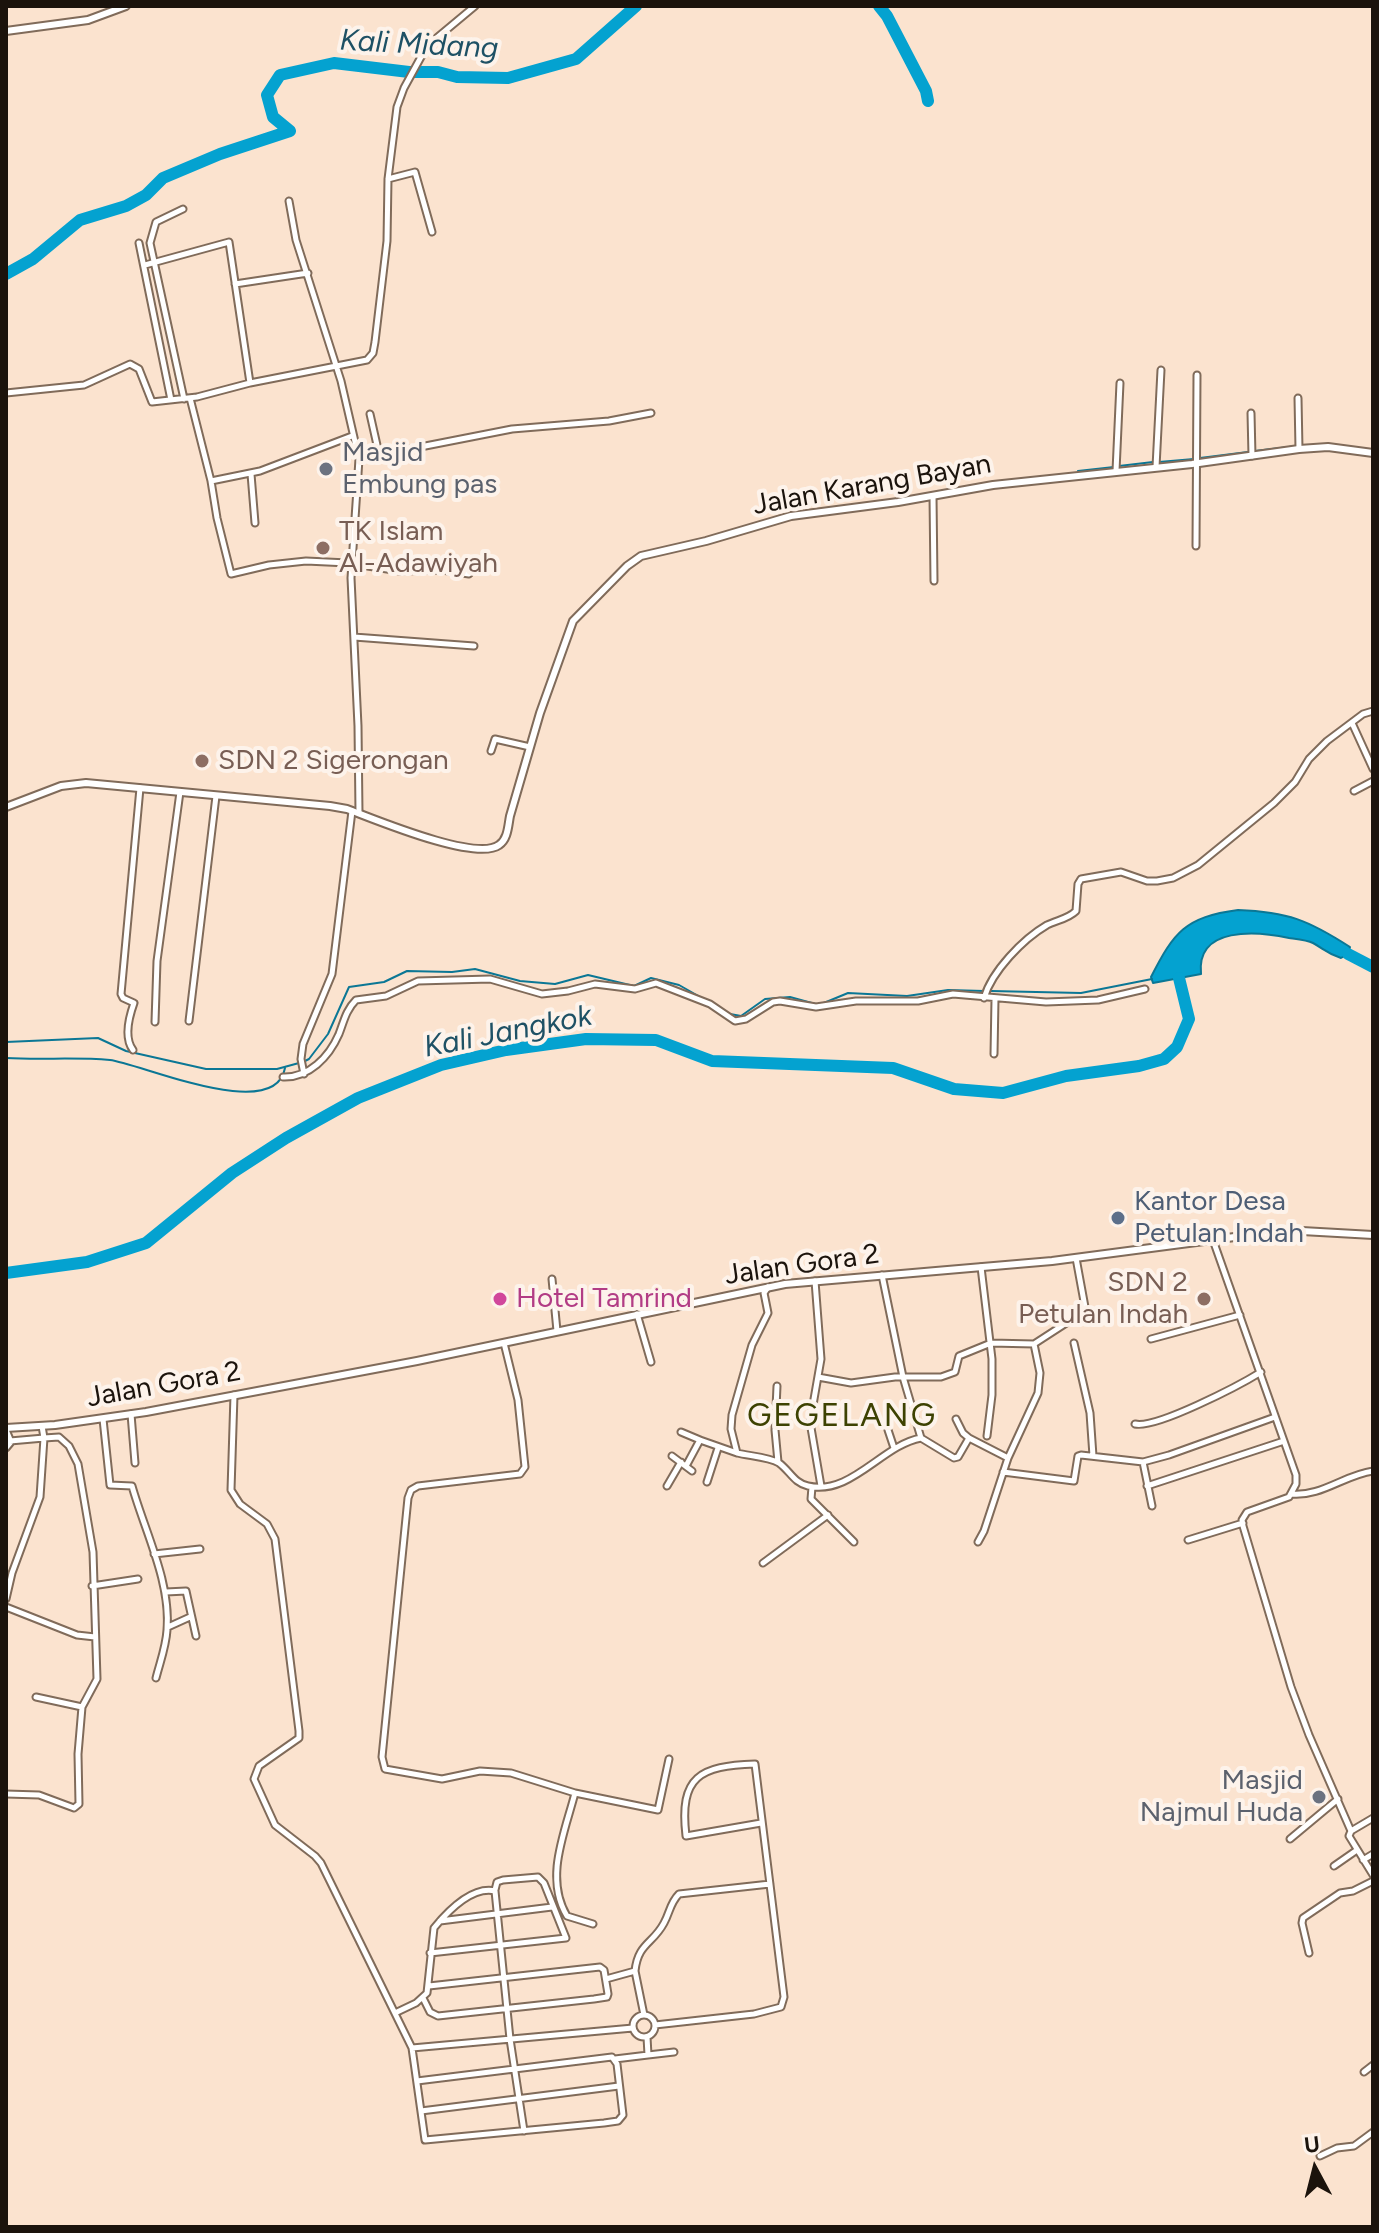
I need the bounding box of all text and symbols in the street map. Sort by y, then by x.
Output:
water label: Kali Midang [339,23,499,67]
place label: Masjid Embung pas [342,436,497,502]
street label: Jalan Karang Bayan [750,448,994,522]
marker: Masjid Embung pas [317,460,335,478]
place label: TK Islam Al-Adawiyah [339,515,498,581]
marker: TK Islam Al-Adawiyah [314,539,332,557]
place label: SDN 2 Sigerongan [218,744,449,778]
marker: SDN 2 Sigerongan [193,752,211,770]
water label: Kali Jangkok [421,998,595,1066]
place label: Kantor Desa Petulan Indah [1134,1185,1304,1251]
marker: Kantor Desa Petulan Indah [1109,1209,1127,1227]
street label: Jalan Gora 2 [723,1238,881,1292]
place label: SDN 2 Petulan Indah [1018,1266,1188,1332]
place label: Hotel Tamrind [516,1282,692,1316]
marker: Hotel Tamrind [491,1290,509,1308]
marker: SDN 2 Petulan Indah [1195,1290,1213,1308]
street label: Jalan Gora 2 [85,1355,243,1415]
district label: GEGELANG [747,1398,937,1436]
place label: Masjid Najmul Huda [1140,1764,1303,1830]
marker: Masjid Najmul Huda [1310,1788,1328,1806]
north arrow [1275,2129,1355,2209]
text: U [1303,2130,1321,2159]

